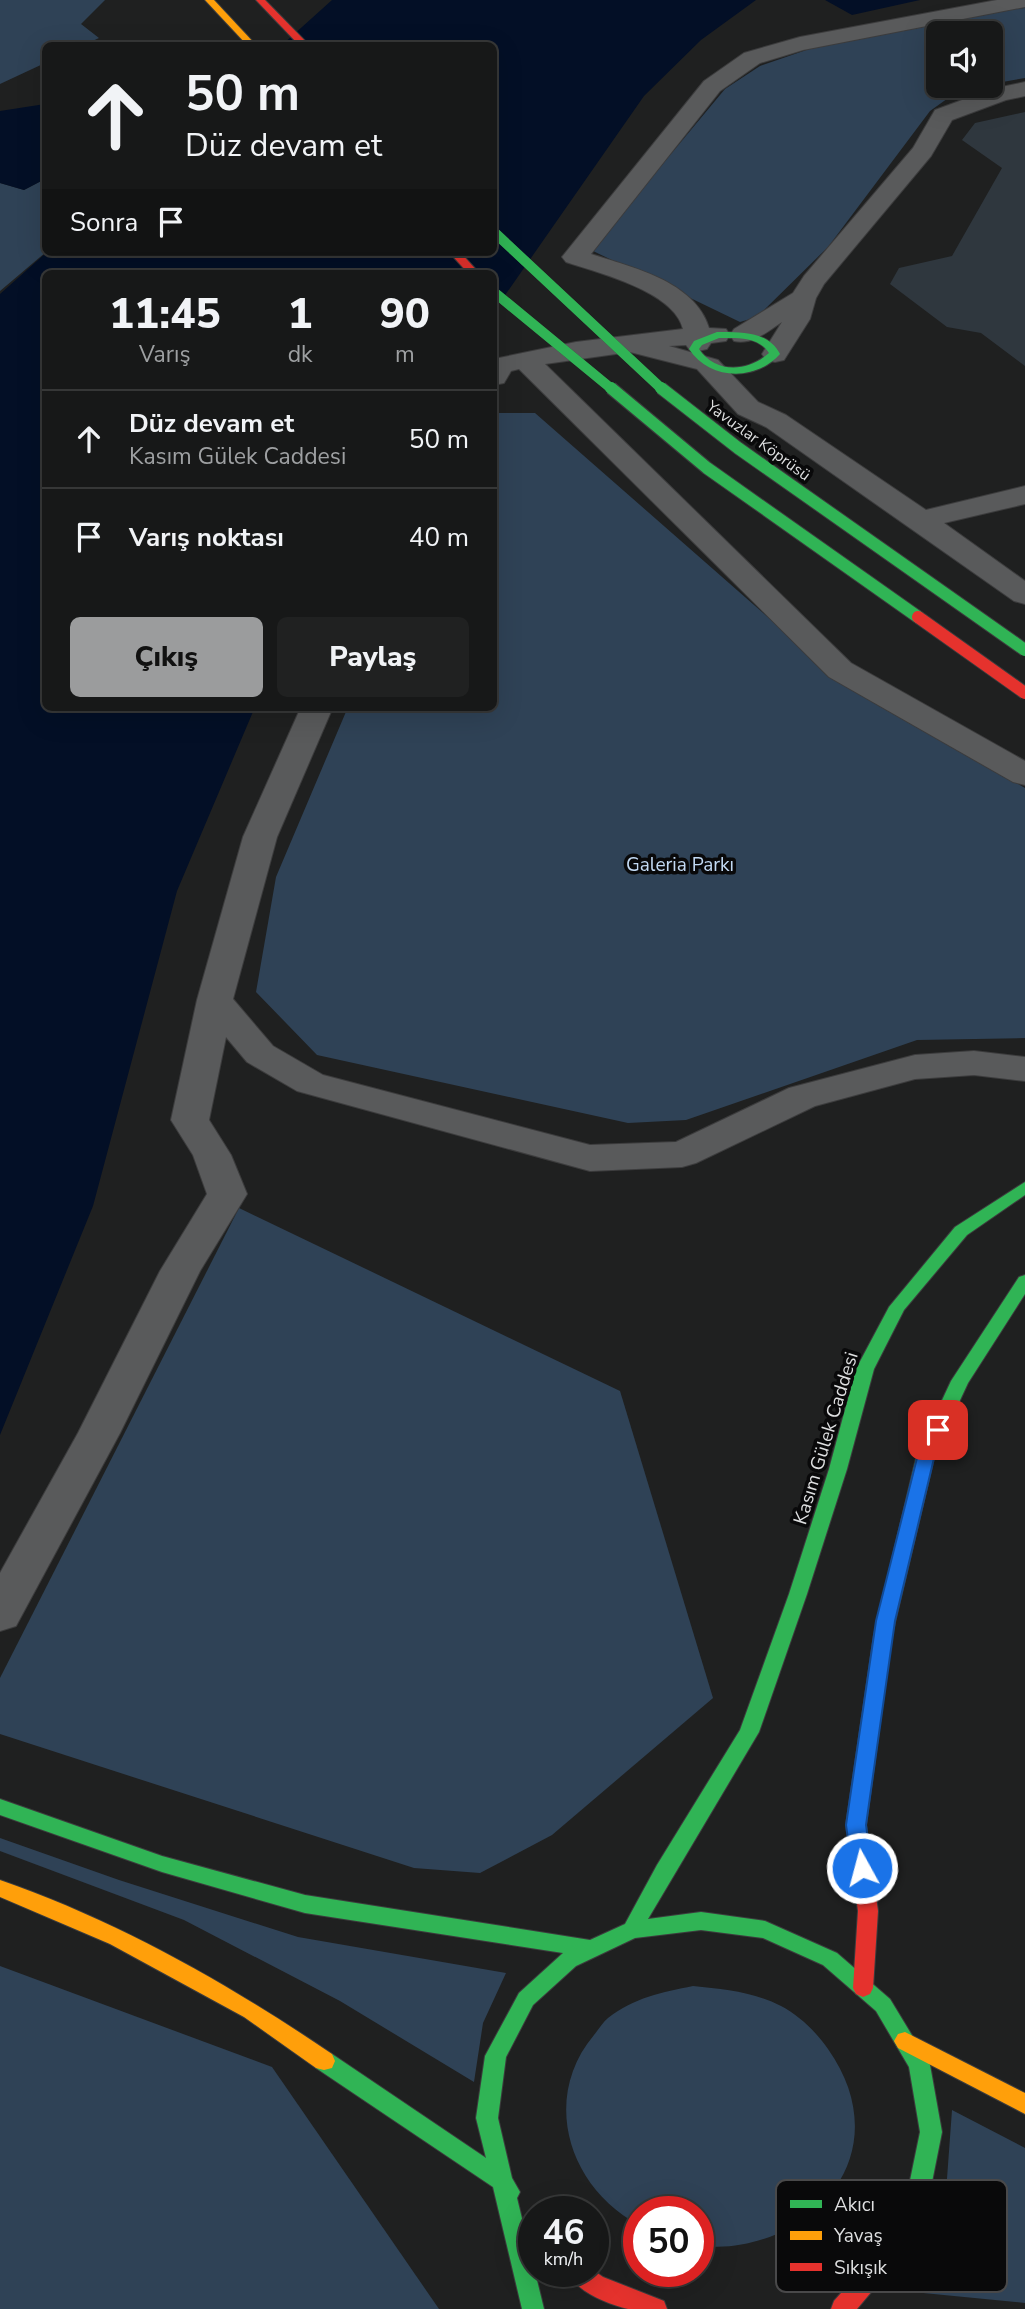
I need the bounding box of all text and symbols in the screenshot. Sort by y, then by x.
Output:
map controls [926,21,1003,98]
button: sound [926,21,1003,98]
text: 50 m [185,60,300,127]
icon: ahead [70,70,161,161]
text: Düz devam et [185,124,382,167]
icon: arrive [152,203,190,241]
text: Sonra [70,205,138,240]
text: 11:45 [109,286,221,343]
text: 1 [288,286,313,343]
text: 90 [380,286,430,343]
text: Varış [139,339,190,370]
text: dk [288,339,313,370]
text: m [395,339,415,370]
street label: Yavuzlar Köprüsü [701,395,815,486]
text: Düz devam et [129,406,294,441]
icon: ahead [70,420,108,458]
text: 50 m [409,422,469,457]
text: Kasım Gülek Caddesi [129,441,346,472]
icon: arrive [70,518,108,556]
text: Varış noktası [129,520,284,555]
text: 40 m [409,520,469,555]
button: Çıkış [70,617,263,697]
button: Paylaş [277,617,469,697]
park label: Galeria Parkı [626,852,734,878]
street label: Kasım Gülek Caddesi [787,1349,865,1528]
pin [908,1400,968,1460]
icon: arrive [919,1411,957,1449]
position arrow [825,1831,899,1905]
legend [776,2180,1007,2292]
text: Akıcı [834,2192,875,2218]
speed limit sign: 50 [623,2196,714,2287]
text: 46 [542,2209,585,2256]
text: Yavaş [833,2223,883,2249]
text: km/h [544,2247,583,2271]
text: Sıkışık [834,2255,888,2281]

